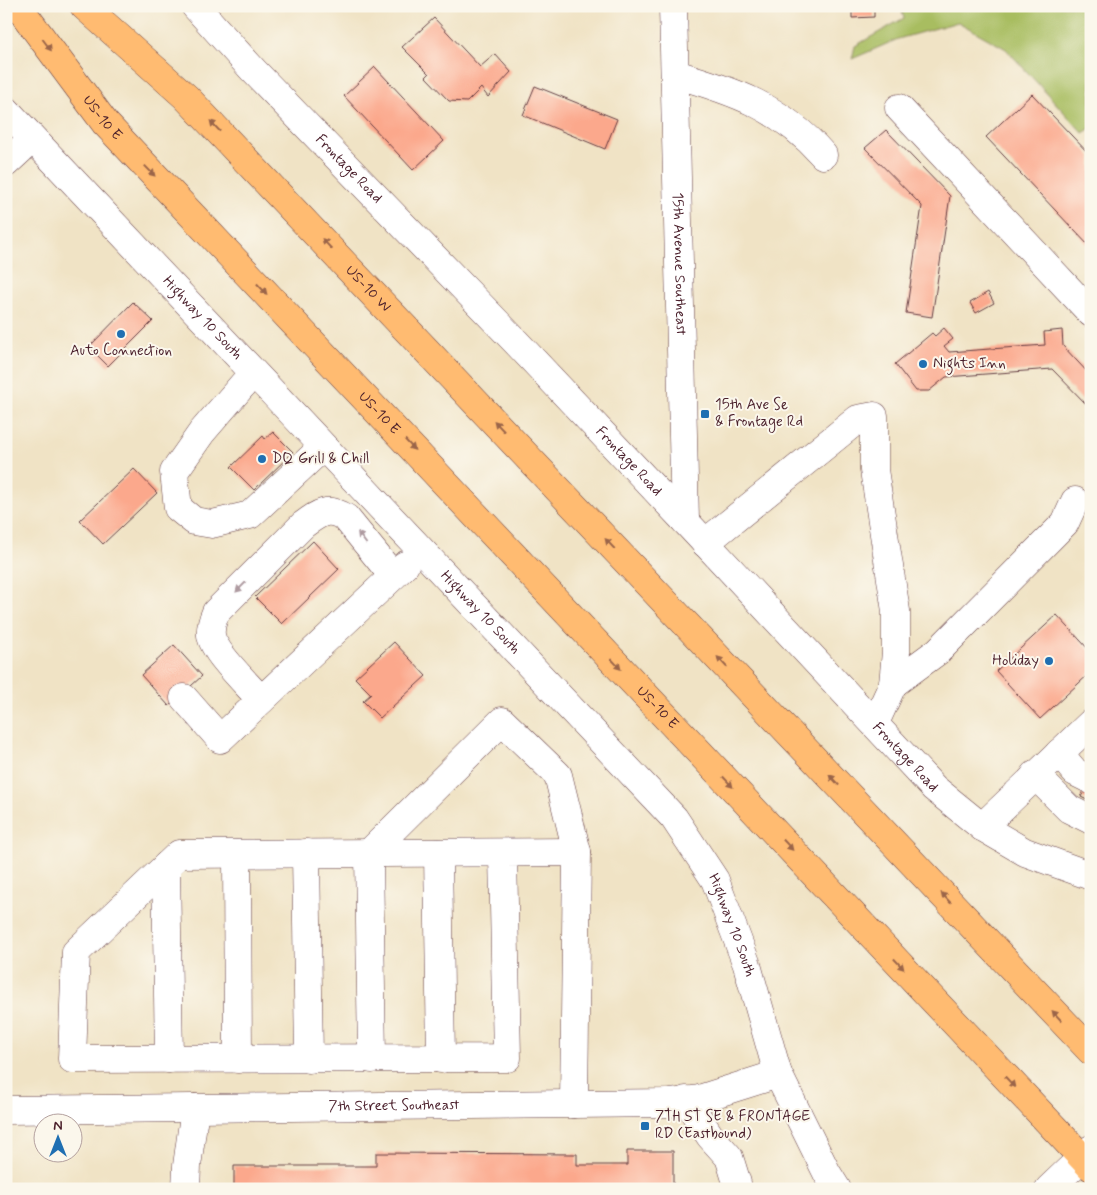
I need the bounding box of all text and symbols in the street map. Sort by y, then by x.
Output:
one-way arrow [42,38,52,52]
street label: US-10 E [78,91,127,145]
one-way arrow [209,121,221,133]
street label: Frontage Road [311,130,387,208]
one-way arrow [144,164,156,176]
street label: 15th Avenue Southeast [667,192,691,336]
one-way arrow [321,239,333,251]
street label: US-10 W [341,261,395,317]
street label: Highway 10 South [158,272,247,364]
one-way arrow [256,282,268,294]
marker: Auto Connection [115,328,127,340]
place label: Auto Connection [70,341,172,361]
place label: Nights Inn [933,354,1006,375]
marker: Nights Inn [917,358,929,370]
street label: US-10 E [354,387,405,440]
place label: 15th Ave Se & Frontage Rd [715,395,803,433]
marker: 15th Ave Se & Frontage Rd [699,408,711,420]
one-way arrow [493,420,505,432]
street label: Frontage Road [591,422,667,501]
one-way arrow [404,438,416,450]
place label: DQ Grill & Chill [272,449,369,469]
marker: DQ Grill & Chill [256,453,268,465]
one-way arrow [357,532,368,545]
one-way arrow [604,538,616,550]
street label: Highway 10 South [436,566,525,659]
one-way arrow [235,581,247,593]
place label: Holiday [992,651,1039,671]
marker: Holiday [1043,655,1055,667]
one-way arrow [716,656,728,668]
one-way arrow [610,657,622,669]
street label: US-10 E [632,682,683,734]
street label: Frontage Road [868,718,943,797]
one-way arrow [828,774,840,786]
one-way arrow [722,775,734,787]
one-way arrow [782,839,794,851]
street label: Highway 10 South [703,870,760,979]
one-way arrow [940,892,952,904]
one-way arrow [893,957,905,969]
one-way arrow [1051,1010,1063,1022]
one-way arrow [1004,1076,1016,1088]
street label: 7th Street Southeast [328,1095,460,1117]
place label: 7TH ST SE & FRONTAGE RD (Eastbound) [655,1107,810,1144]
north arrow [32,1112,82,1162]
text: N [53,1117,63,1135]
marker: 7TH ST SE & FRONTAGE RD (Eastbound) [639,1120,651,1132]

